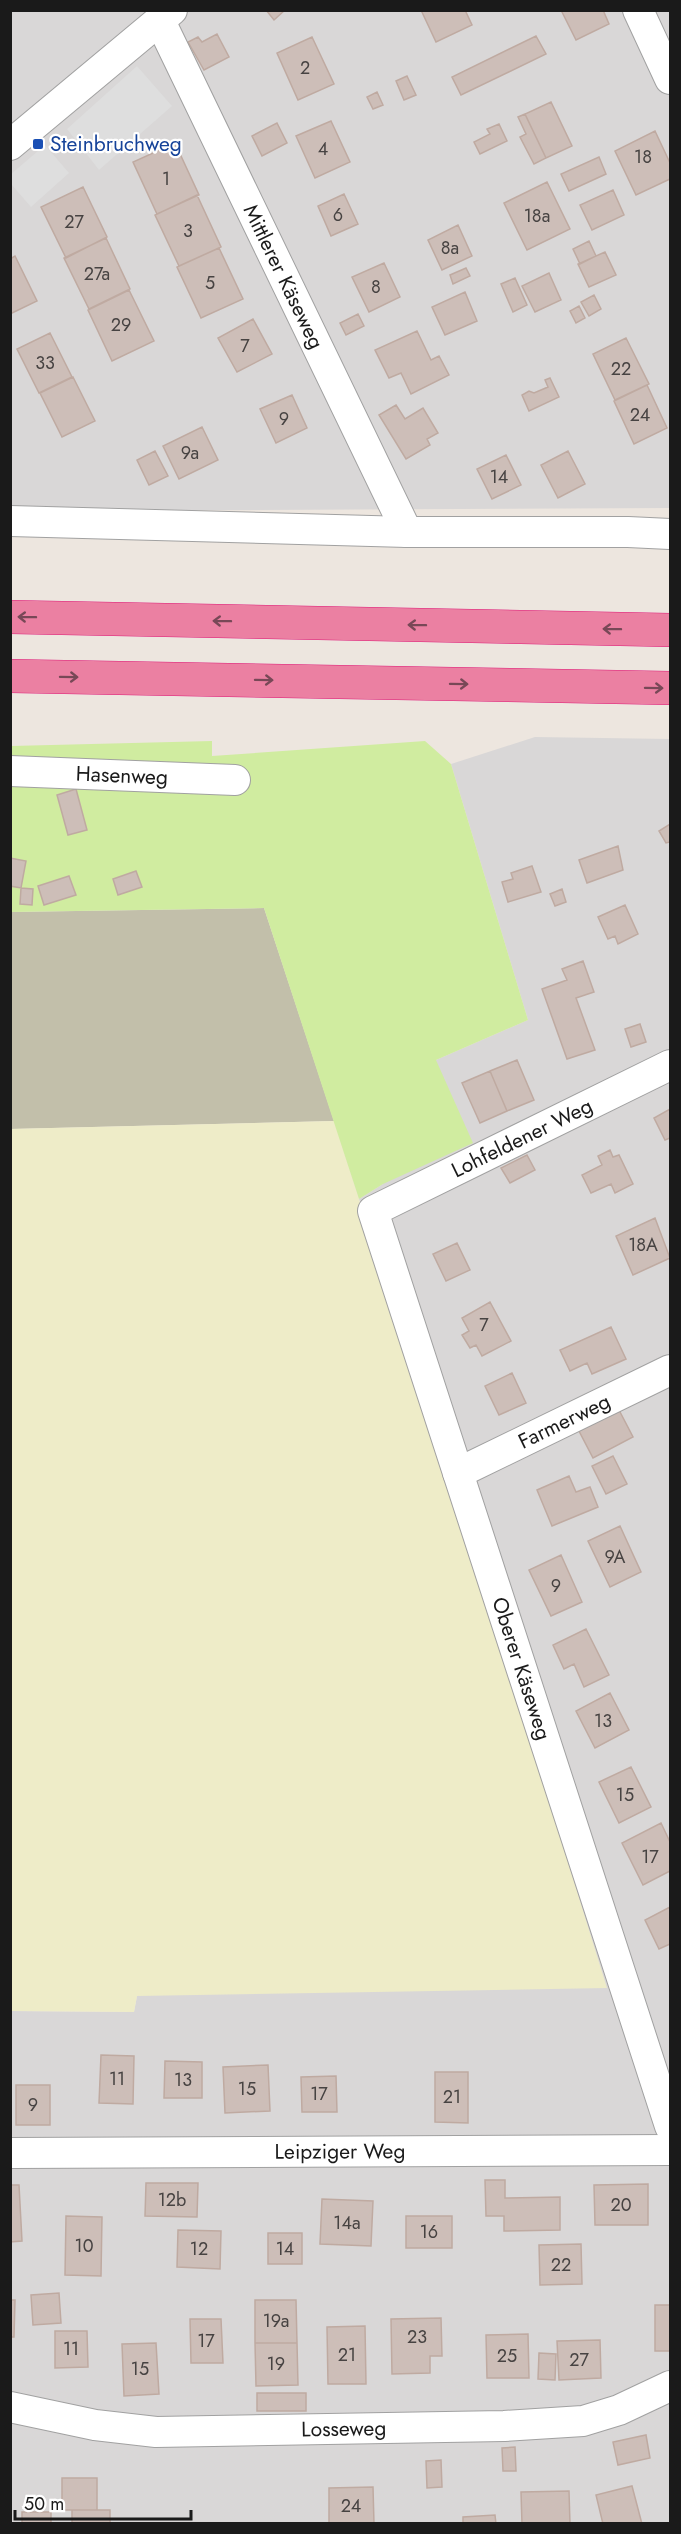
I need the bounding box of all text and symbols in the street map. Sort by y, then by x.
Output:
house number: 2 [300,55,310,81]
place label: Steinbruchweg [50,129,182,159]
house number: 4 [318,136,328,162]
marker: Steinbruchweg [31,137,45,151]
house number: 18 [634,144,652,170]
house number: 1 [162,166,170,192]
street label: Mittlerer Käseweg [236,199,331,354]
house number: 6 [333,202,343,228]
house number: 18a [524,203,550,229]
house number: 27 [64,209,84,235]
house number: 3 [183,218,193,244]
house number: 8a [441,235,459,261]
house number: 27a [84,261,110,287]
house number: 5 [205,270,215,296]
house number: 8 [371,274,381,300]
house number: 29 [111,312,131,338]
house number: 7 [240,333,250,359]
house number: 33 [35,350,55,376]
house number: 22 [611,356,631,382]
house number: 24 [630,402,650,428]
house number: 9 [279,406,289,432]
house number: 9a [181,440,199,466]
house number: 14 [490,464,508,490]
one-way arrow [18,611,38,623]
one-way arrow [213,615,233,627]
one-way arrow [408,619,428,631]
one-way arrow [603,623,623,635]
one-way arrow [58,671,78,683]
one-way arrow [253,675,273,686]
one-way arrow [448,678,468,690]
one-way arrow [643,682,663,693]
street label: Hasenweg [75,759,169,792]
street label: Lohfeldener Weg [446,1091,598,1185]
house number: 18A [628,1232,658,1258]
house number: 7 [479,1312,489,1338]
street label: Farmerweg [513,1386,615,1457]
house number: 9A [605,1544,626,1570]
house number: 9 [551,1573,561,1599]
street label: Oberer Käseweg [484,1593,559,1744]
house number: 13 [594,1708,612,1734]
house number: 15 [616,1782,634,1808]
house number: 17 [641,1844,659,1870]
house number: 11 [109,2066,125,2092]
house number: 13 [174,2067,192,2093]
house number: 15 [238,2076,256,2102]
house number: 17 [310,2081,328,2107]
house number: 21 [443,2084,461,2110]
house number: 9 [28,2092,38,2118]
street label: Leipziger Weg [275,2136,405,2167]
house number: 12b [158,2187,186,2213]
house number: 20 [610,2192,632,2218]
house number: 14a [333,2210,361,2236]
house number: 16 [420,2219,438,2245]
house number: 10 [75,2233,94,2259]
house number: 12 [190,2236,208,2262]
house number: 14 [276,2236,294,2262]
house number: 22 [551,2252,571,2278]
house number: 19a [263,2308,289,2334]
house number: 23 [407,2324,427,2350]
house number: 17 [197,2328,215,2354]
house number: 11 [63,2336,79,2362]
house number: 21 [338,2342,356,2368]
house number: 25 [497,2343,517,2369]
house number: 27 [569,2347,589,2373]
house number: 19 [267,2351,285,2377]
house number: 15 [131,2356,149,2382]
street label: Losseweg [301,2413,387,2444]
scale bar [15,2483,190,2521]
text: 50 m [24,2491,64,2517]
house number: 24 [341,2493,361,2519]

